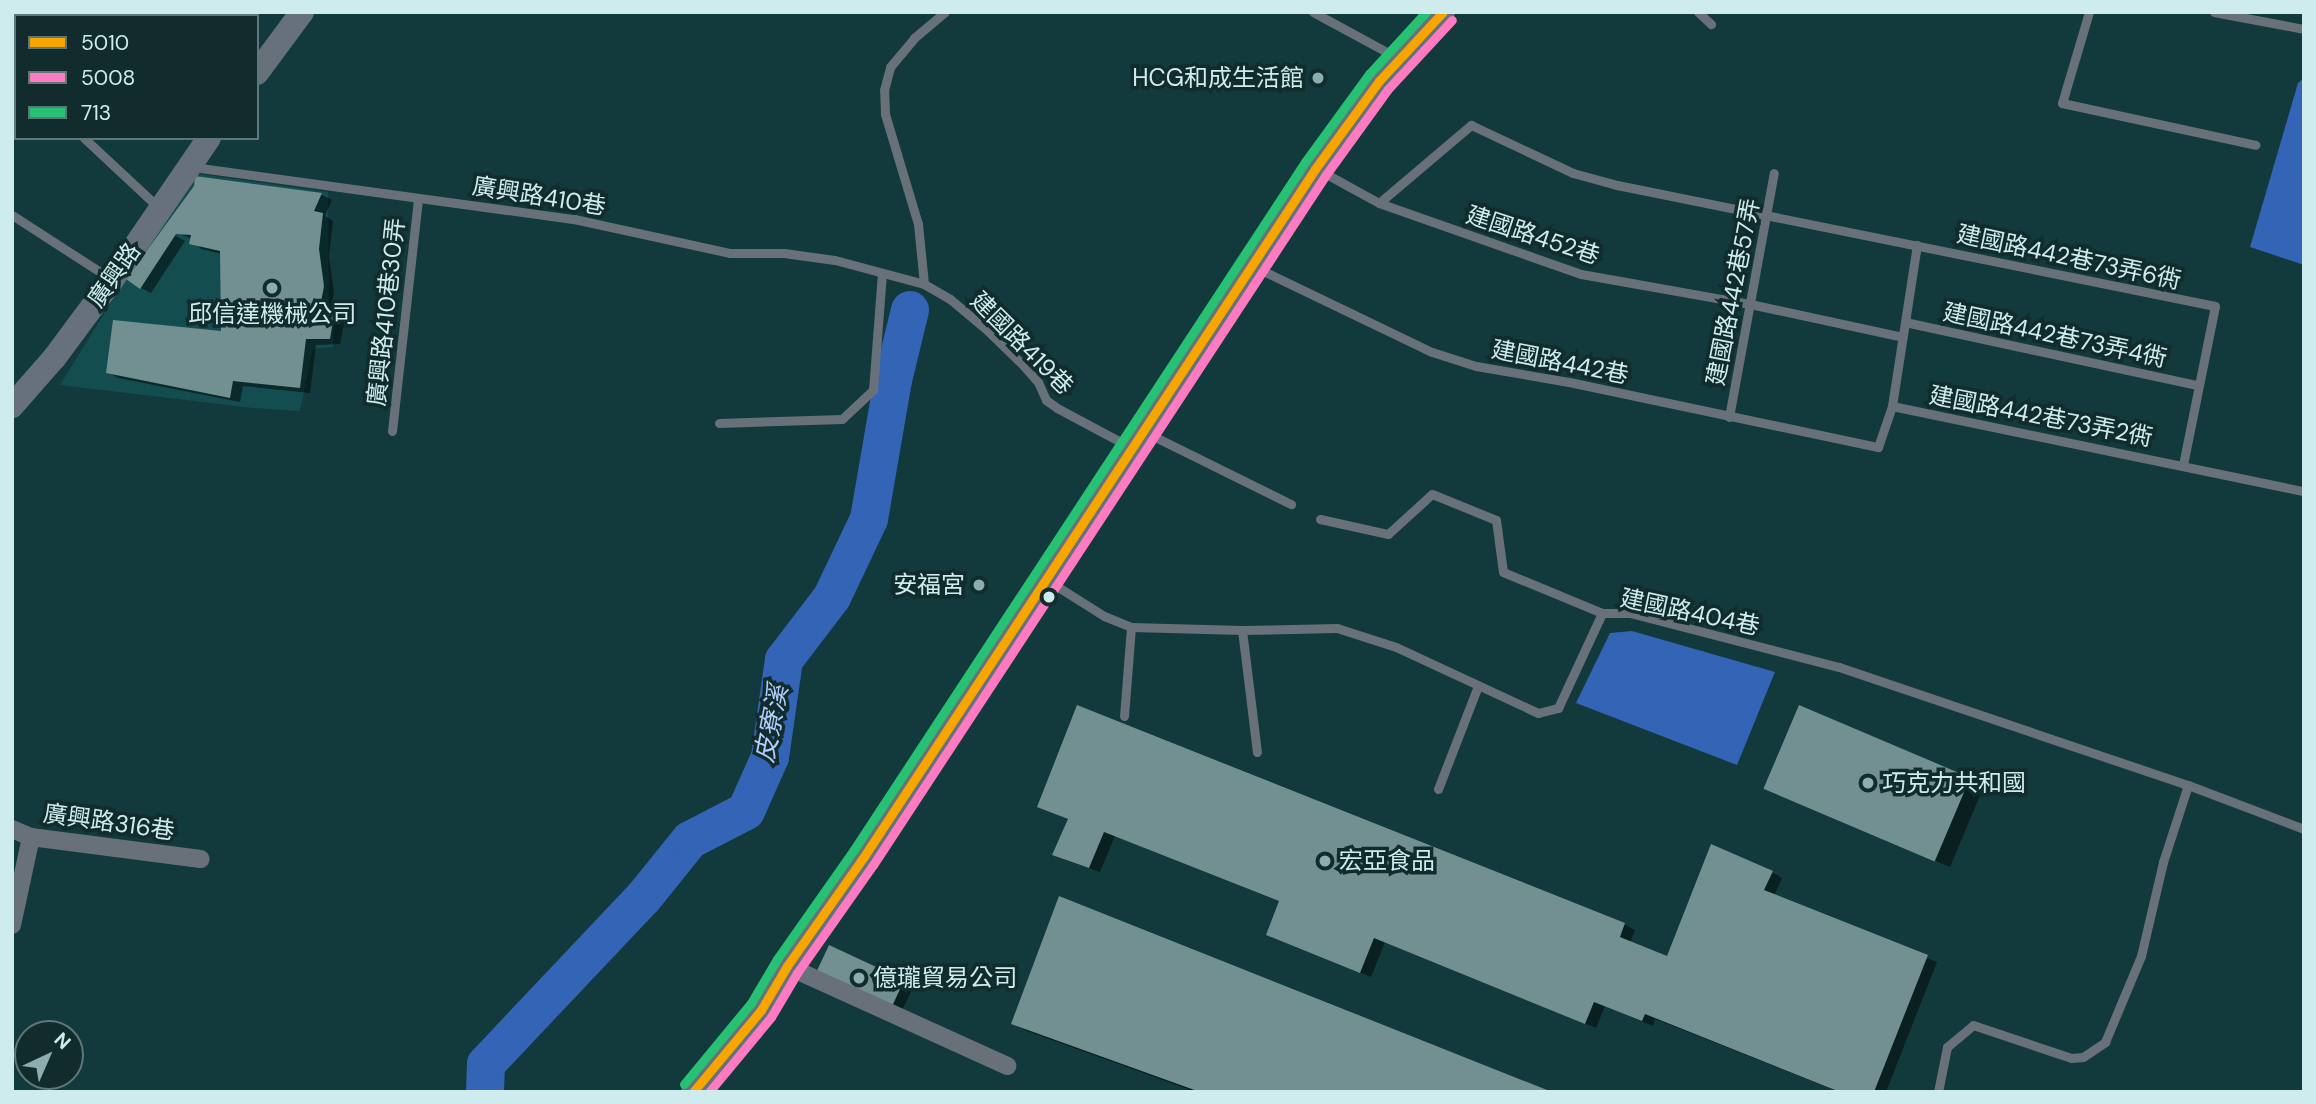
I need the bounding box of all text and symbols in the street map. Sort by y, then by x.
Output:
legend [14,14,259,140]
text: 5010 [81,29,129,57]
text: 5008 [81,64,135,92]
place label: HCG和成生活館 [1132,64,1304,92]
marker: HCG和成生活館 [1310,70,1326,86]
text: 713 [81,99,111,127]
street label: 廣興路410巷 [470,171,608,221]
street label: 建國路442巷57弄 [1701,196,1765,388]
street label: 建國路452巷 [1463,200,1603,270]
street label: 廣興路410巷30弄 [362,216,410,408]
street label: 建國路442巷73弄6衖 [1954,219,2184,295]
street label: 廣興路 [82,237,146,313]
marker: 邱信達機械公司 [264,280,280,296]
street label: 建國路419巷 [965,286,1079,400]
street label: 建國路442巷73弄4衖 [1941,297,2169,373]
place label: 邱信達機械公司 [188,300,356,328]
street label: 建國路442巷 [1489,335,1631,389]
street label: 建國路442巷73弄2衖 [1927,380,2155,452]
place label: 安福宮 [893,571,965,599]
marker: 安福宮 [971,577,987,593]
street label: 建國路404巷 [1618,583,1762,641]
unlabelled marker [1042,590,1056,604]
water label: 皮寮溪 [749,683,795,765]
place label: 巧克力共和國 [1882,769,2026,797]
marker: 巧克力共和國 [1860,775,1876,791]
street label: 廣興路316巷 [41,799,177,845]
place label: 宏亞食品 [1339,847,1435,875]
marker: 宏亞食品 [1317,853,1333,869]
place label: 億瓏貿易公司 [873,964,1017,992]
marker: 億瓏貿易公司 [851,970,867,986]
north arrow [14,1020,84,1090]
text: N [49,1027,76,1055]

